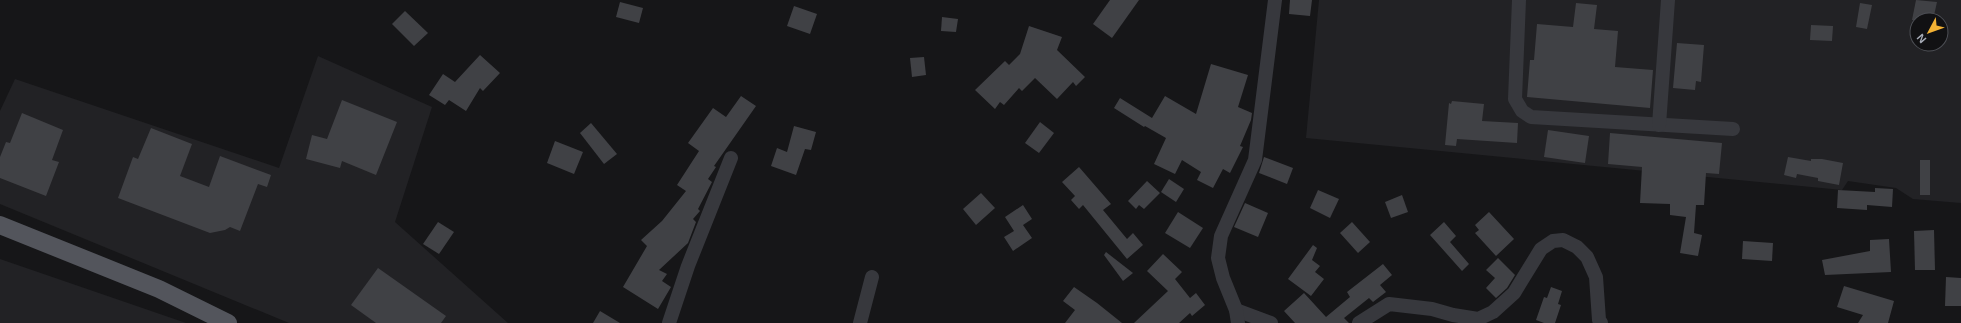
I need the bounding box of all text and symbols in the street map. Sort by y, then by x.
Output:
north arrow [1909,12,1949,52]
text: N [1914,32,1929,45]

